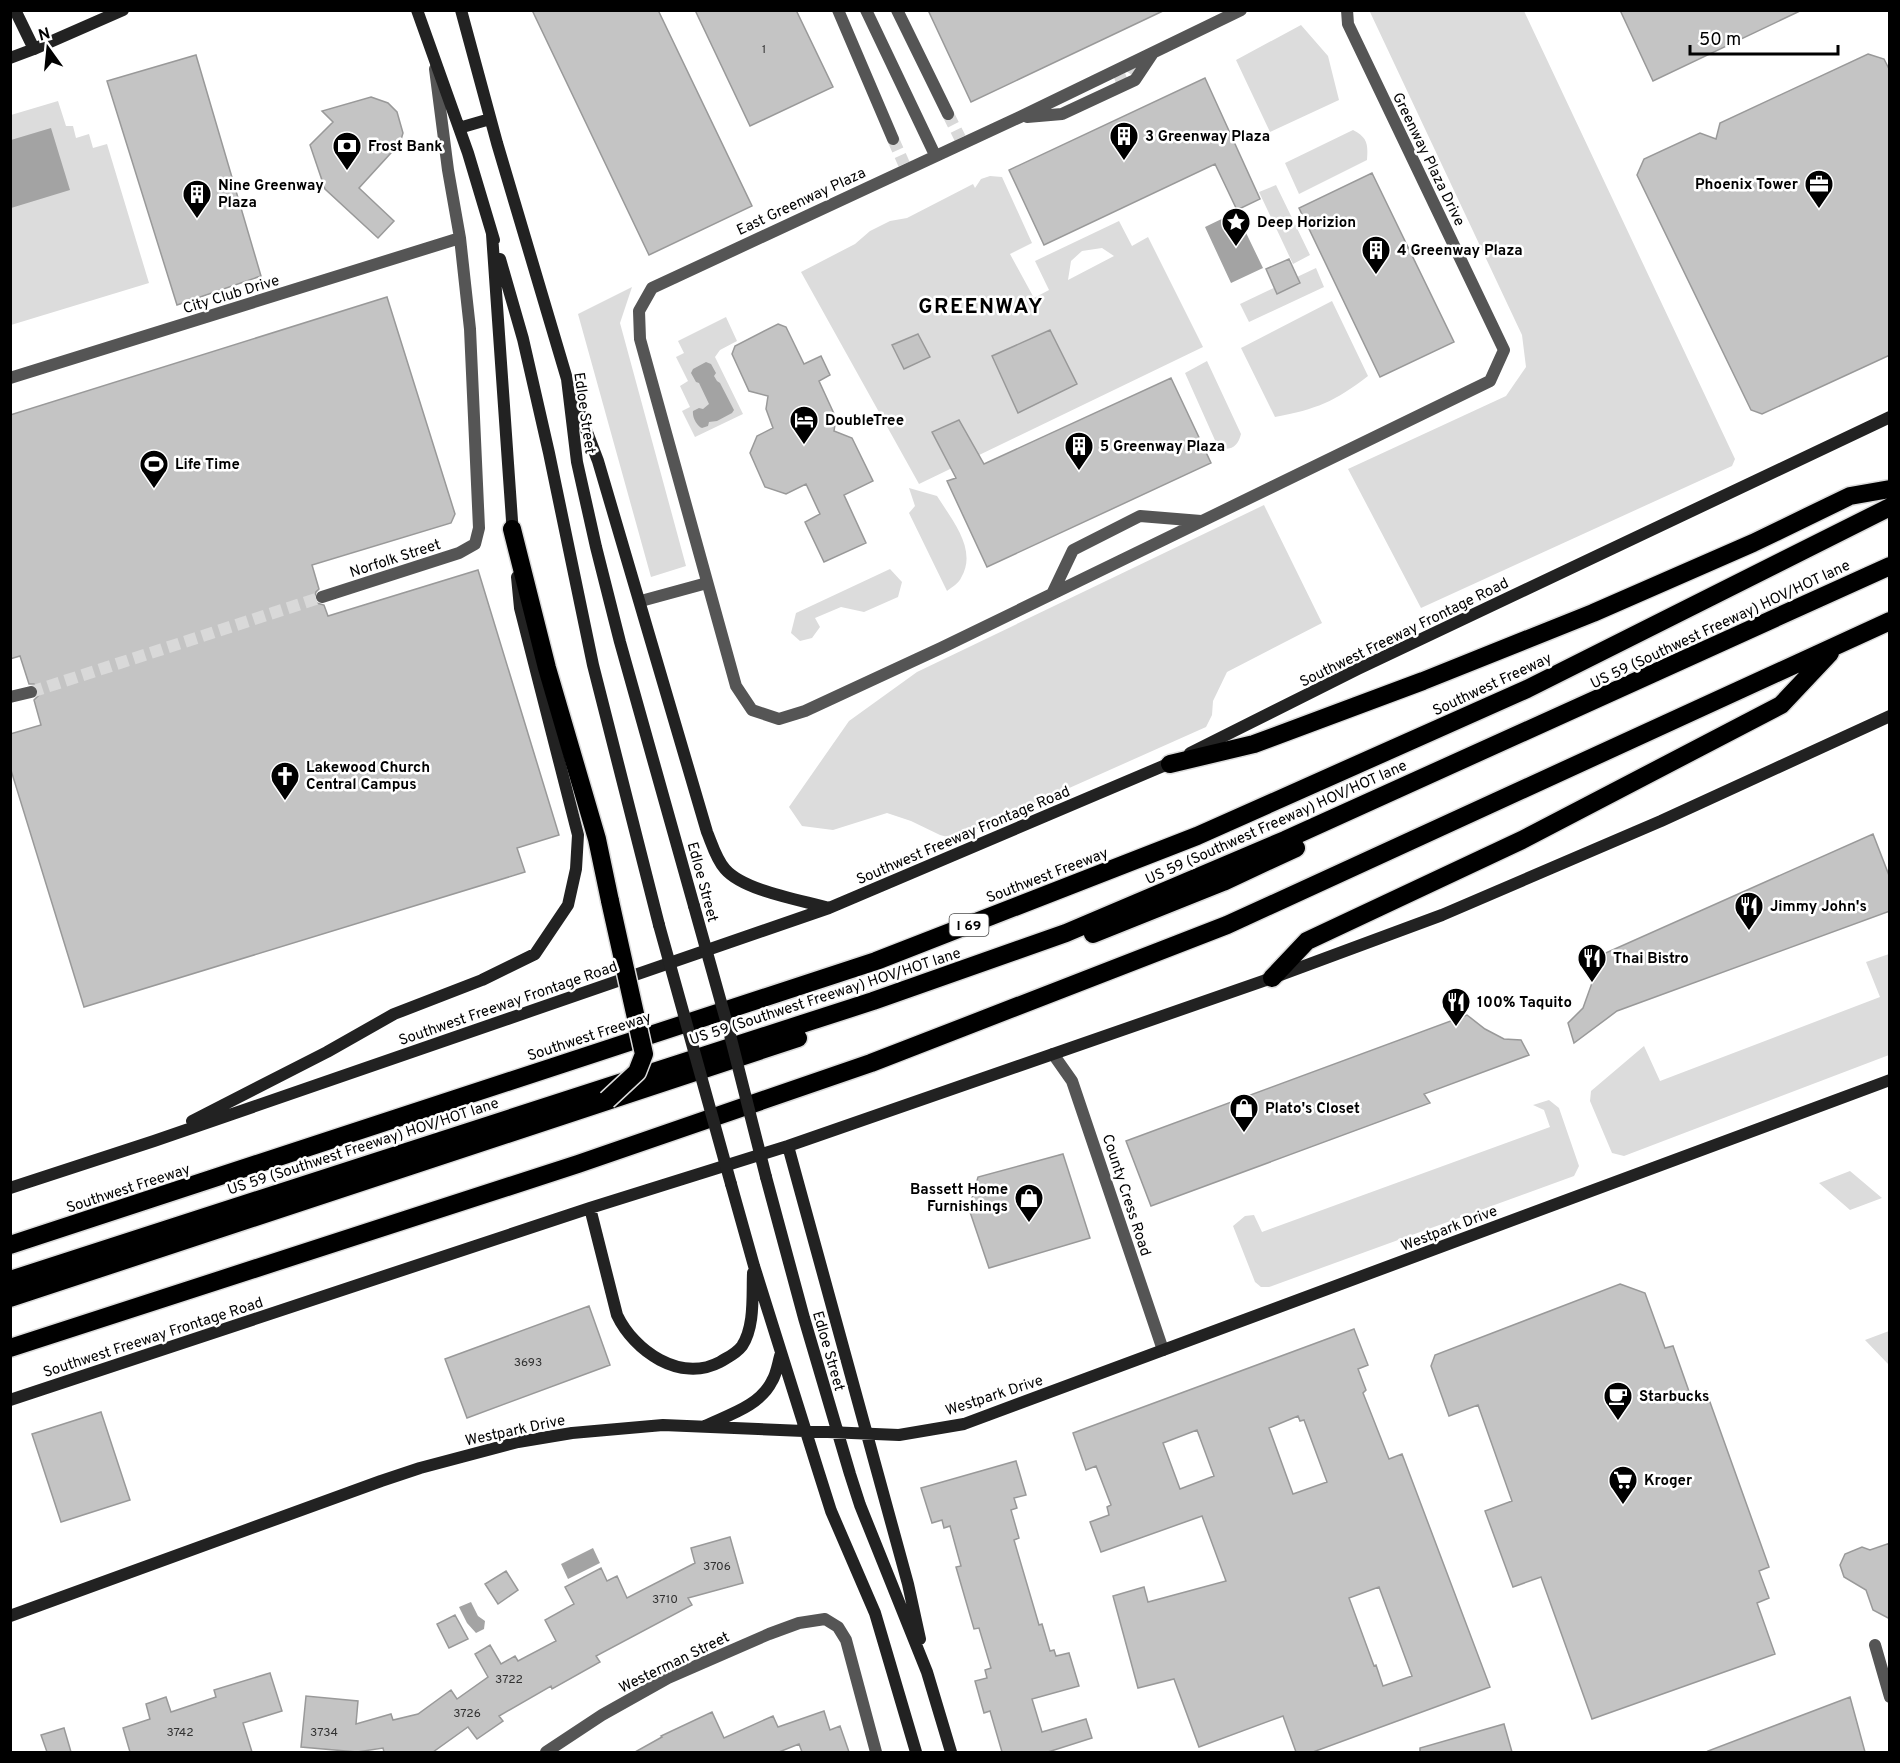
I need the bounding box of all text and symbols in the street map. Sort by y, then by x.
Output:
north arrow [18,18,78,78]
scale bar [1690,18,1838,56]
text: N [36,24,53,47]
text: 50 m [1699,29,1741,52]
house number: 1 [762,42,766,58]
street label: Greenway Plaza Drive [1387,90,1468,230]
building icon: 3 Greenway Plaza [1108,120,1140,162]
place label: 3 Greenway Plaza [1145,128,1270,147]
bank icon: Frost Bank [331,130,363,172]
place label: Frost Bank [368,138,443,157]
street label: East Greenway Plaza [734,164,869,241]
office icon: Phoenix Tower [1803,168,1835,210]
place label: Phoenix Tower [1695,176,1799,195]
place label: Nine Greenway Plaza [218,177,324,213]
building icon: Nine Greenway Plaza [181,178,213,220]
place icon: Deep Horizion [1220,206,1252,248]
place label: Deep Horizion [1257,214,1356,233]
building icon: 4 Greenway Plaza [1360,234,1392,276]
place label: 4 Greenway Plaza [1397,242,1523,261]
street label: City Club Drive [181,272,282,319]
district label: GREENWAY [918,294,1044,321]
street label: Edloe Street [568,371,599,455]
hotel icon: DoubleTree [788,404,820,446]
place label: DoubleTree [825,412,904,431]
building icon: 5 Greenway Plaza [1063,430,1095,472]
place label: 5 Greenway Plaza [1100,438,1225,457]
sports icon: Life Time [138,448,170,490]
place label: Life Time [175,456,240,475]
street label: Norfolk Street [348,536,443,583]
street label: US 59 (Southwest Freeway) HOV/HOT lane [1588,557,1854,694]
street label: Southwest Freeway Frontage Road [1297,573,1511,691]
street label: Southwest Freeway [1430,649,1554,719]
street label: US 59 (Southwest Freeway) HOV/HOT lane [1143,757,1410,890]
place label: Lakewood Church Central Campus [306,759,430,795]
church icon: Lakewood Church Central Campus [269,760,301,802]
street label: Southwest Freeway Frontage Road [853,782,1073,888]
street label: Edloe Street [682,840,721,925]
street label: Southwest Freeway [983,843,1111,907]
restaurant icon: Jimmy John's [1733,890,1765,932]
place label: Jimmy John's [1770,898,1867,917]
road number: I 69 [950,914,988,936]
restaurant icon: Thai Bistro [1576,942,1608,984]
street label: US 59 (Southwest Freeway) HOV/HOT lane [687,944,964,1050]
place label: Thai Bistro [1613,950,1689,969]
street label: Southwest Freeway Frontage Road [396,957,620,1049]
restaurant icon: 100% Taquito [1440,986,1472,1028]
place label: 100% Taquito [1477,994,1572,1013]
street label: Southwest Freeway [525,1007,653,1065]
shop icon: Plato's Closet [1228,1092,1260,1134]
street label: US 59 (Southwest Freeway) HOV/HOT lane [225,1094,502,1200]
place label: Plato's Closet [1265,1100,1360,1119]
street label: County Cress Road [1097,1132,1154,1259]
street label: Southwest Freeway [64,1160,193,1218]
place label: Bassett Home Furnishings [910,1181,1008,1217]
shop icon: Bassett Home Furnishings [1013,1182,1045,1224]
street label: Westpark Drive [1399,1202,1500,1256]
street label: Southwest Freeway Frontage Road [41,1294,266,1383]
street label: Edloe Street [807,1309,848,1394]
house number: 3693 [514,1355,542,1371]
street label: Westpark Drive [943,1372,1046,1421]
cafe icon: Starbucks [1602,1380,1634,1422]
place label: Starbucks [1639,1388,1709,1407]
street label: Westpark Drive [464,1412,567,1451]
supermarket icon: Kroger [1607,1464,1639,1506]
place label: Kroger [1644,1472,1693,1491]
house number: 3706 [703,1559,731,1575]
house number: 3710 [652,1592,678,1608]
street label: Westerman Street [616,1628,733,1698]
house number: 3722 [495,1672,523,1688]
house number: 3726 [453,1706,481,1722]
house number: 3742 [167,1725,193,1741]
house number: 3734 [310,1725,338,1741]

